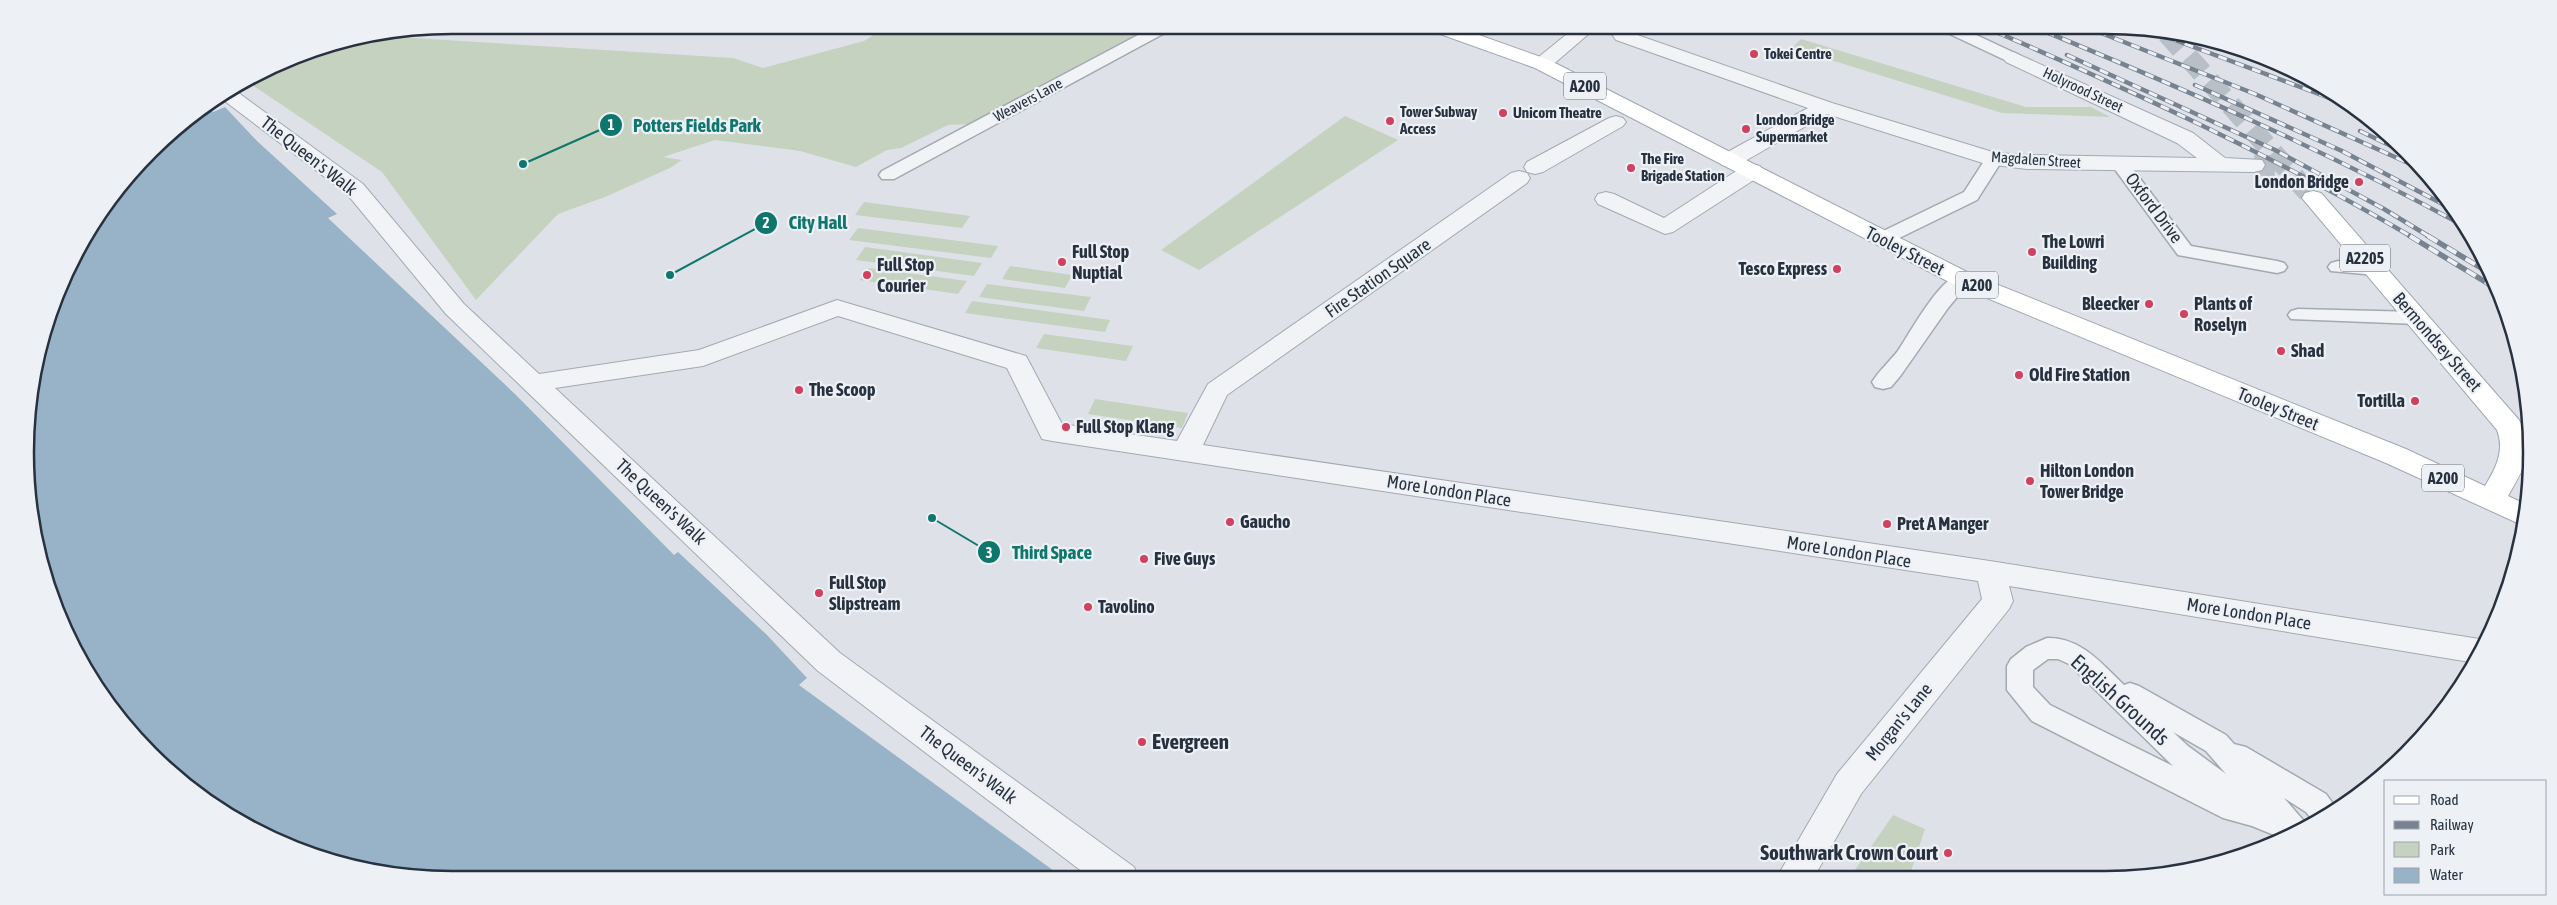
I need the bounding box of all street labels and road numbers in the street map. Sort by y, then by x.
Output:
street label: Holyrood Street [2040,64,2126,116]
road number: A200 [1564,72,1606,100]
street label: Weavers Lane [990,74,1065,125]
street label: The Queen's Walk [257,112,362,200]
street label: Magdalen Street [1990,148,2082,171]
street label: Oxford Drive [2121,168,2188,247]
street label: Tooley Street [1862,222,1948,279]
street label: Fire Station Square [1321,233,1435,322]
road number: A2205 [2340,244,2390,272]
road number: A200 [1956,272,1998,298]
street label: Bermondsey Street [2389,288,2486,396]
street label: Tooley Street [2235,383,2322,434]
street label: The Queen's Walk [612,454,711,549]
road number: A200 [2422,464,2464,492]
street label: More London Place [1385,470,1513,511]
street label: More London Place [1785,531,1913,572]
street label: More London Place [2185,593,2313,634]
street label: English Grounds [2067,649,2175,750]
street label: Morgan's Lane [1861,679,1936,765]
street label: The Queen's Walk [916,721,1021,808]

